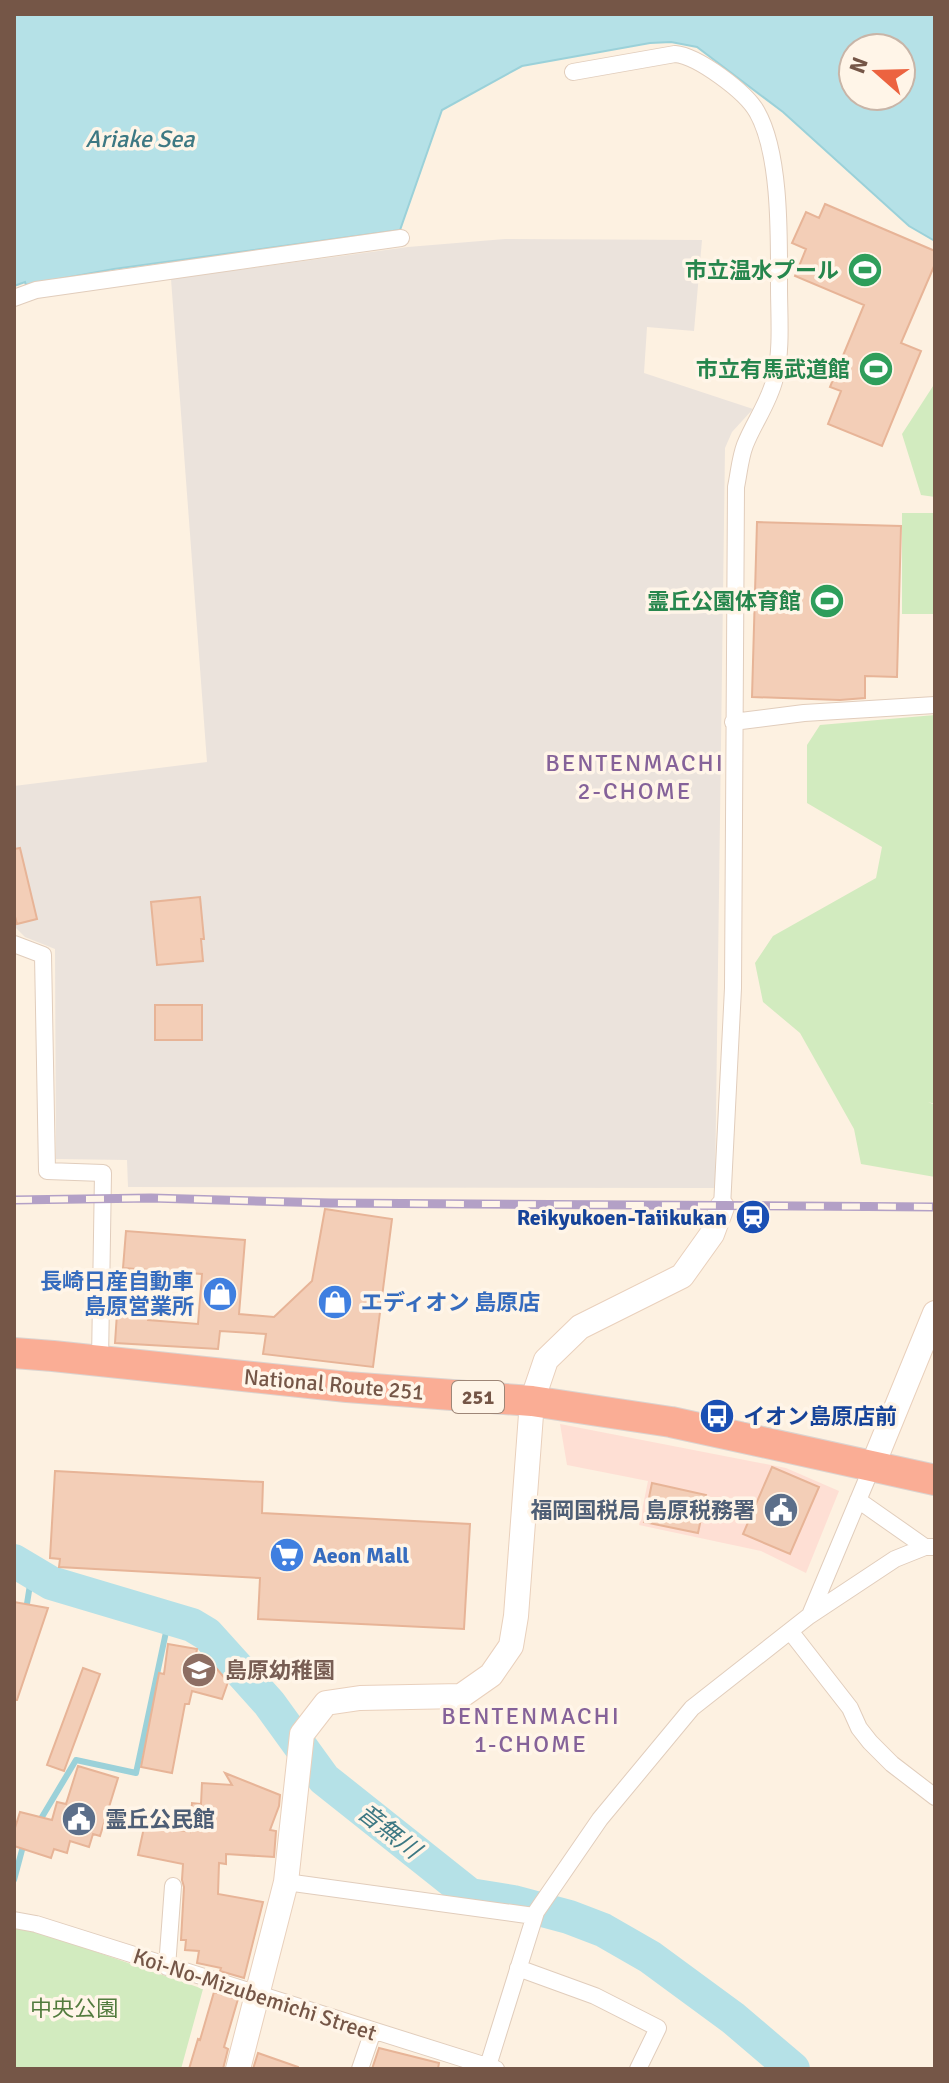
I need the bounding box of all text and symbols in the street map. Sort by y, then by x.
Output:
north arrow [837,32,917,112]
text: N [843,54,874,77]
water label: Ariake Sea [86,124,195,154]
sports icon: 市立温水プール [846,251,884,289]
place label: 市立温水プール [685,257,839,284]
sports icon: 市立有馬武道館 [857,350,895,388]
place label: 市立有馬武道館 [696,356,850,383]
sports icon: 霊丘公園体育館 [808,582,846,620]
place label: 霊丘公園体育館 [647,588,801,615]
district label: BENTENMACHI 2-CHOME [545,748,725,806]
station icon: Reikyukoen-Taiikukan [734,1198,772,1236]
place label: Reikyukoen-Taiikukan [517,1204,727,1231]
place label: 長崎日産自動車 島原営業所 [40,1268,194,1320]
shop icon: 長崎日産自動車 島原営業所 [201,1275,239,1313]
shop icon: エディオン 島原店 [316,1283,354,1321]
place label: エディオン 島原店 [361,1289,540,1316]
street label: National Route 251 [243,1363,425,1406]
road number: 251 [452,1381,504,1413]
bus stop icon: イオン島原店前 [698,1397,736,1435]
place label: イオン島原店前 [743,1403,897,1430]
public building icon: 福岡国税局 島原税務署 [762,1491,800,1529]
place label: 福岡国税局 島原税務署 [530,1497,755,1524]
supermarket icon: Aeon Mall [268,1536,306,1574]
place label: Aeon Mall [313,1542,409,1569]
school or university icon: 島原幼稚園 [180,1651,218,1689]
place label: 島原幼稚園 [225,1657,335,1684]
district label: BENTENMACHI 1-CHOME [441,1701,621,1759]
water label: 音無川 [351,1797,429,1867]
public building icon: 霊丘公民館 [60,1800,98,1838]
place label: 霊丘公民館 [105,1806,215,1833]
street label: Koi-No-Mizubemichi Street [130,1942,380,2047]
park label: 中央公園 [30,1995,118,2022]

